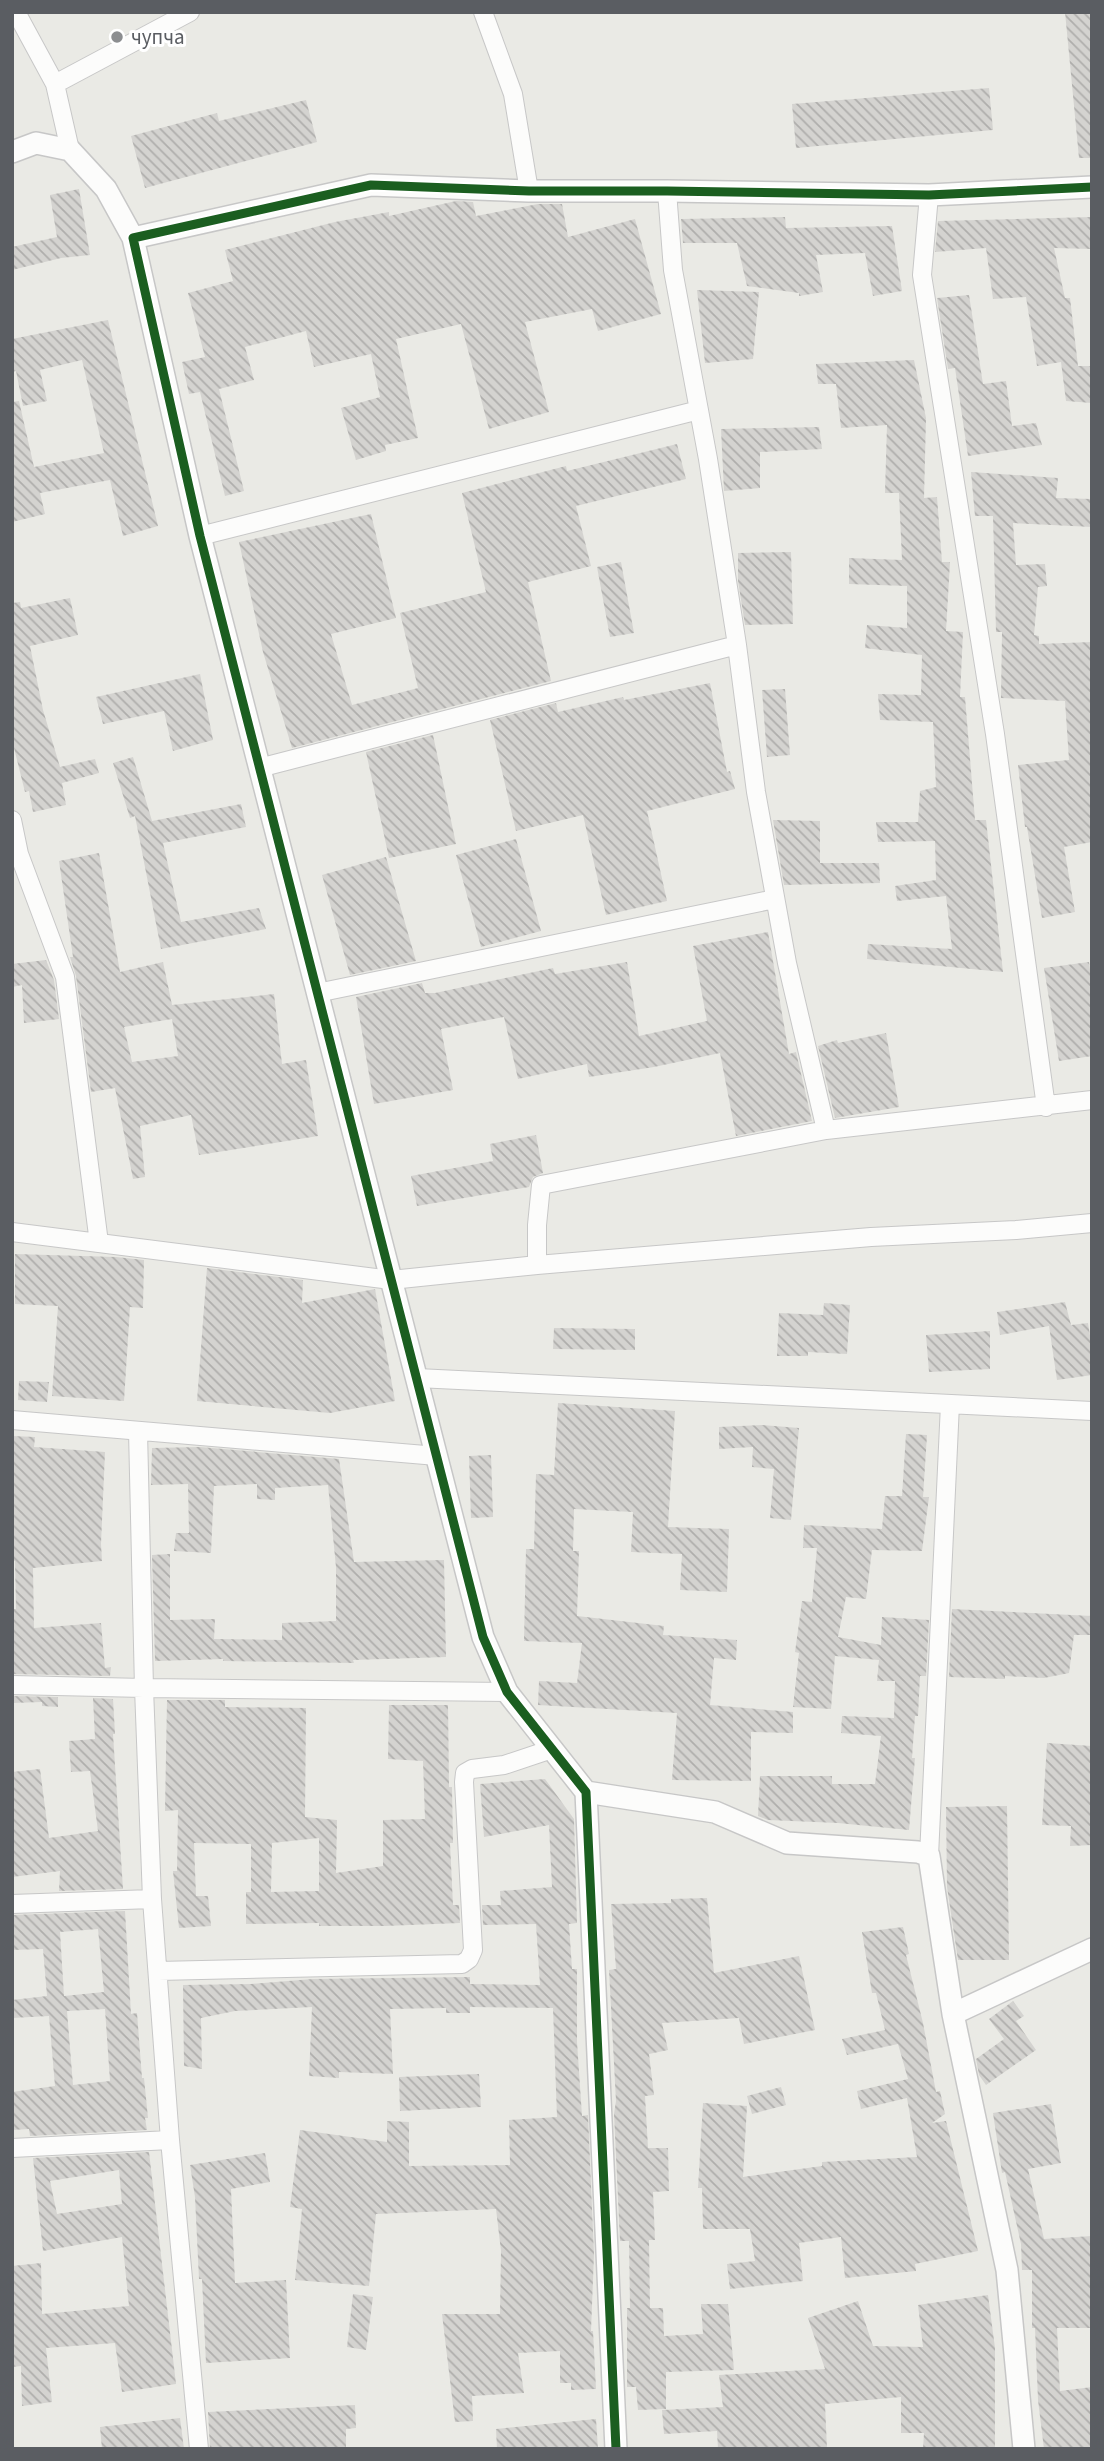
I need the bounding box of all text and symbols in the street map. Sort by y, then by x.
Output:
place label: чупча [131,22,185,52]
marker: чупча [109,29,125,45]

